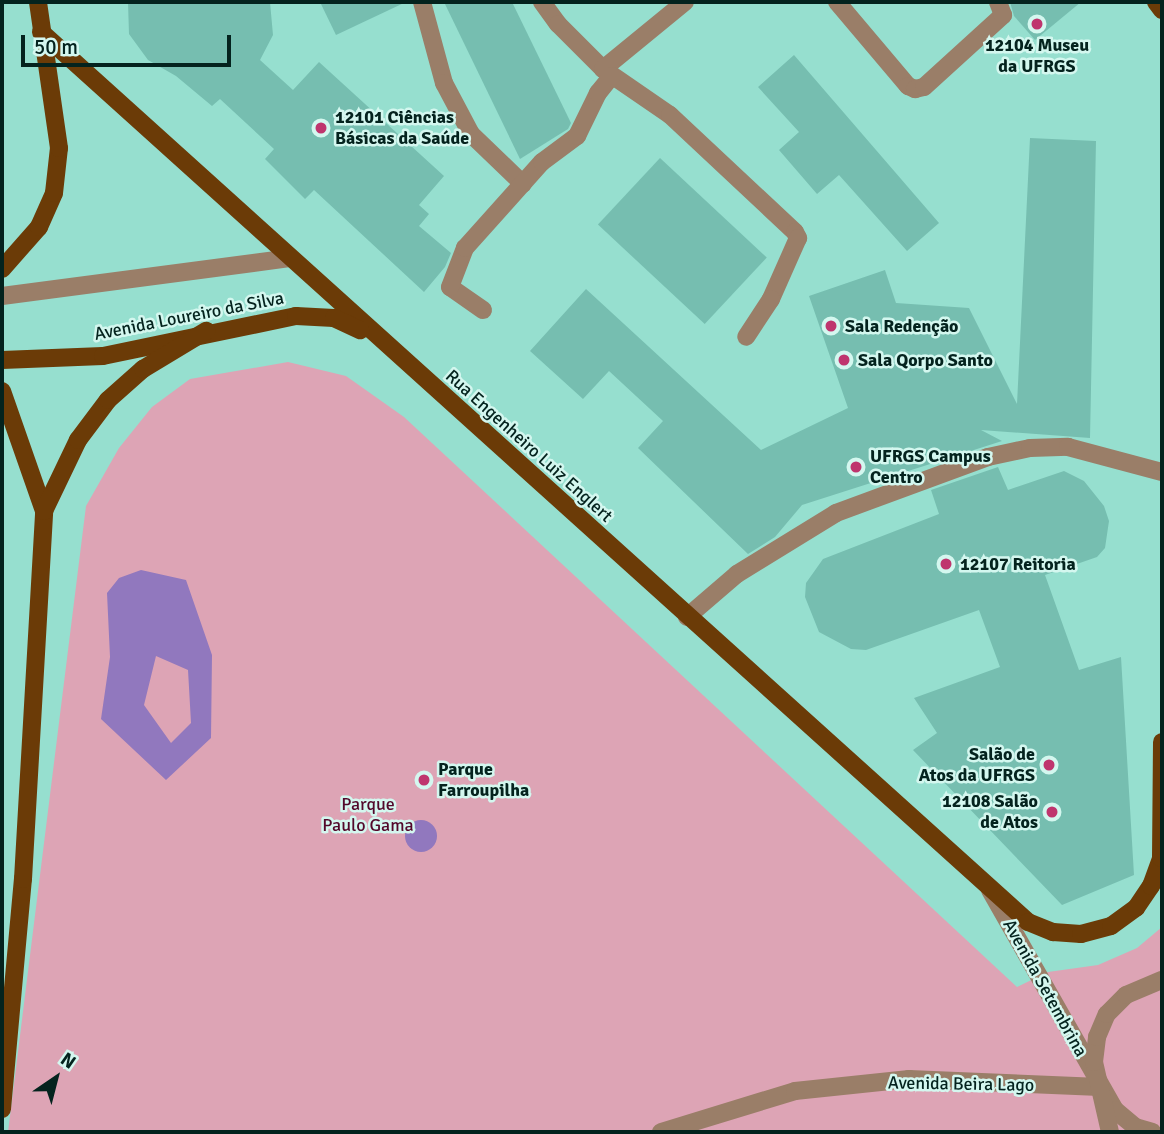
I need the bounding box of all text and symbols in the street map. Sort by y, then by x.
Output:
marker: 12104 Museu da UFRGS [1029,16,1045,32]
scale bar [24,21,234,65]
text: 50 m [34,34,78,60]
place label: 12104 Museu da UFRGS [985,35,1089,78]
place label: 12101 Ciências Básicas da Saúde [335,107,469,150]
marker: 12101 Ciências Básicas da Saúde [313,120,329,136]
street label: Avenida Loureiro da Silva [92,287,286,345]
place label: Sala Redenção [845,315,958,337]
marker: Sala Redenção [823,318,839,334]
place label: Sala Qorpo Santo [858,349,993,371]
marker: Sala Qorpo Santo [836,352,852,368]
street label: Rua Engenheiro Luiz Englert [441,365,617,527]
place label: UFRGS Campus Centro [870,446,991,489]
marker: UFRGS Campus Centro [848,459,864,475]
place label: 12107 Reitoria [960,553,1076,575]
marker: 12107 Reitoria [938,556,954,572]
place label: Salão de Atos da UFRGS [919,744,1035,786]
marker: Salão de Atos da UFRGS [1041,757,1057,773]
place label: Parque Farroupilha [438,759,529,802]
marker: Parque Farroupilha [416,772,432,788]
place label: 12108 Salão de Atos [942,791,1038,834]
park label: Parque Paulo Gama [322,794,414,836]
marker: 12108 Salão de Atos [1044,804,1060,820]
street label: Avenida Setembrina [998,916,1092,1060]
north arrow [21,1043,91,1113]
text: N [56,1047,80,1074]
street label: Avenida Beira Lago [888,1072,1034,1096]

